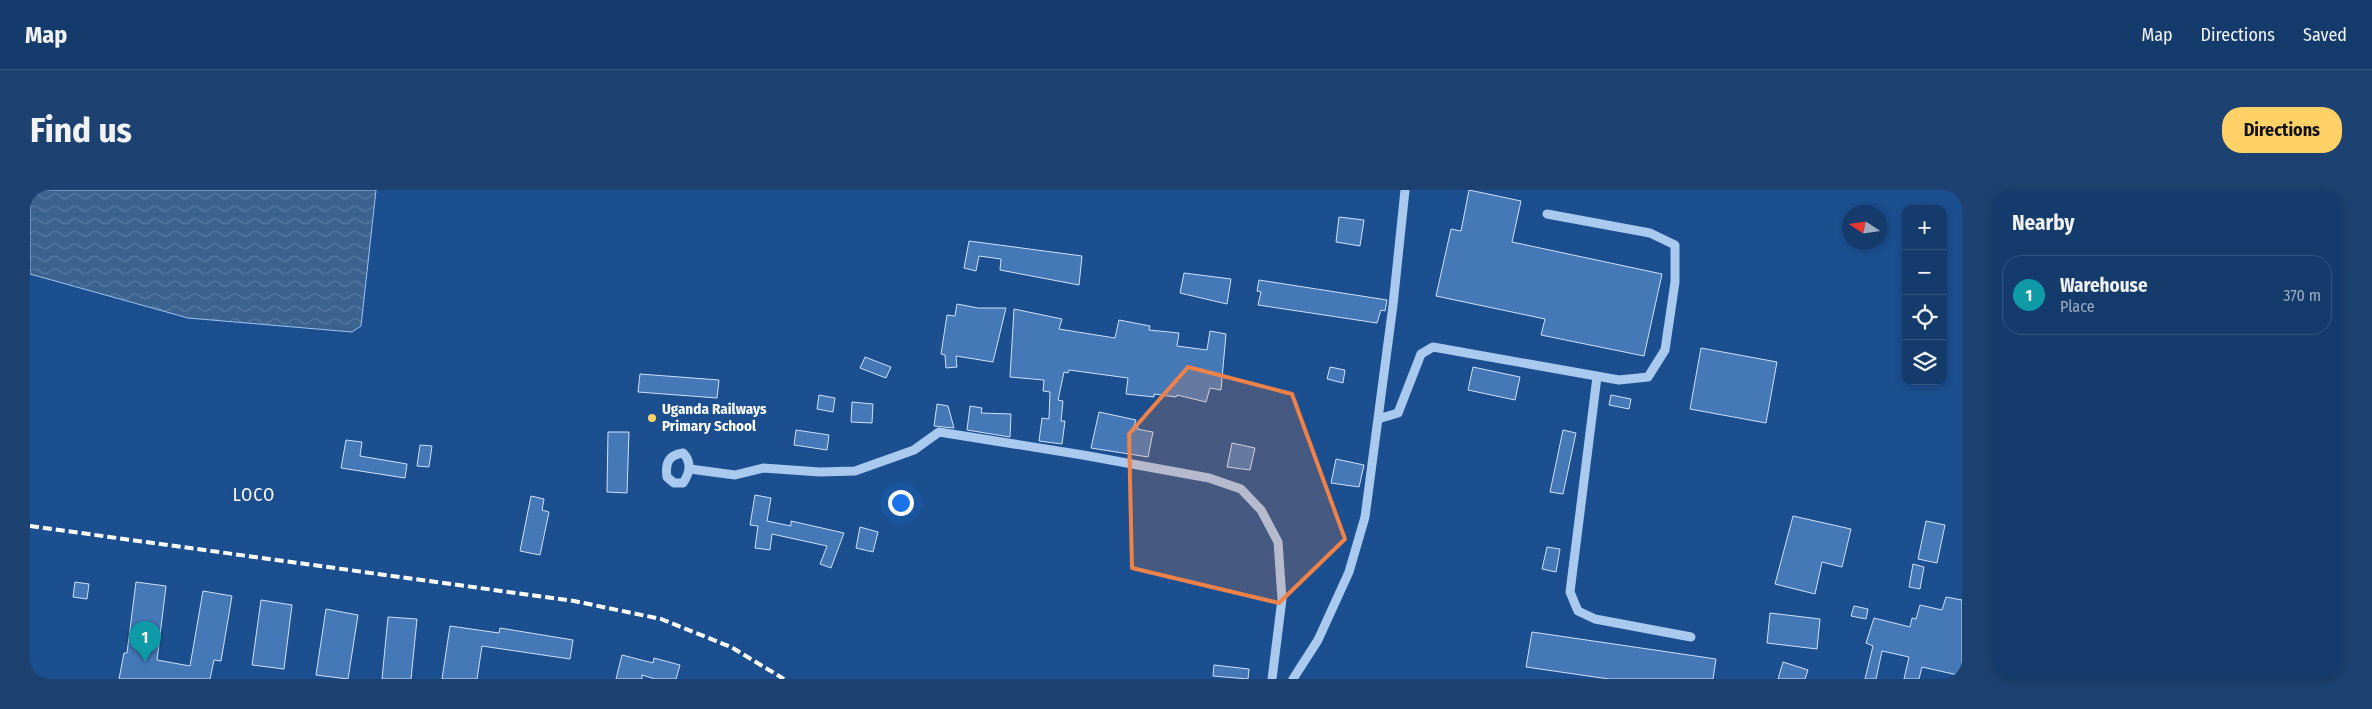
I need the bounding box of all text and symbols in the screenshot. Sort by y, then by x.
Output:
text: Map [25,21,67,49]
text: Map [2141,24,2173,46]
text: Directions [2201,24,2275,46]
text: Saved [2303,24,2347,46]
button: Directions [2222,107,2342,153]
text: Find us [30,109,132,151]
north arrow [1842,205,1887,250]
map controls [1902,205,1947,385]
button: + [1902,205,1947,250]
text: Nearby [2012,210,2074,236]
button: − [1902,250,1947,295]
text: Warehouse [2060,274,2148,297]
text: 1 [2026,286,2032,305]
text: 370 m [2283,286,2321,305]
button: locate [1902,295,1947,340]
text: Place [2060,297,2095,316]
button: layers [1902,340,1947,385]
place label: Uganda Railways Primary School [662,400,767,435]
marker: Uganda Railways Primary School [646,412,658,424]
district label: LOCO [233,484,275,506]
your location [888,490,914,516]
pin: 1 [129,621,161,662]

